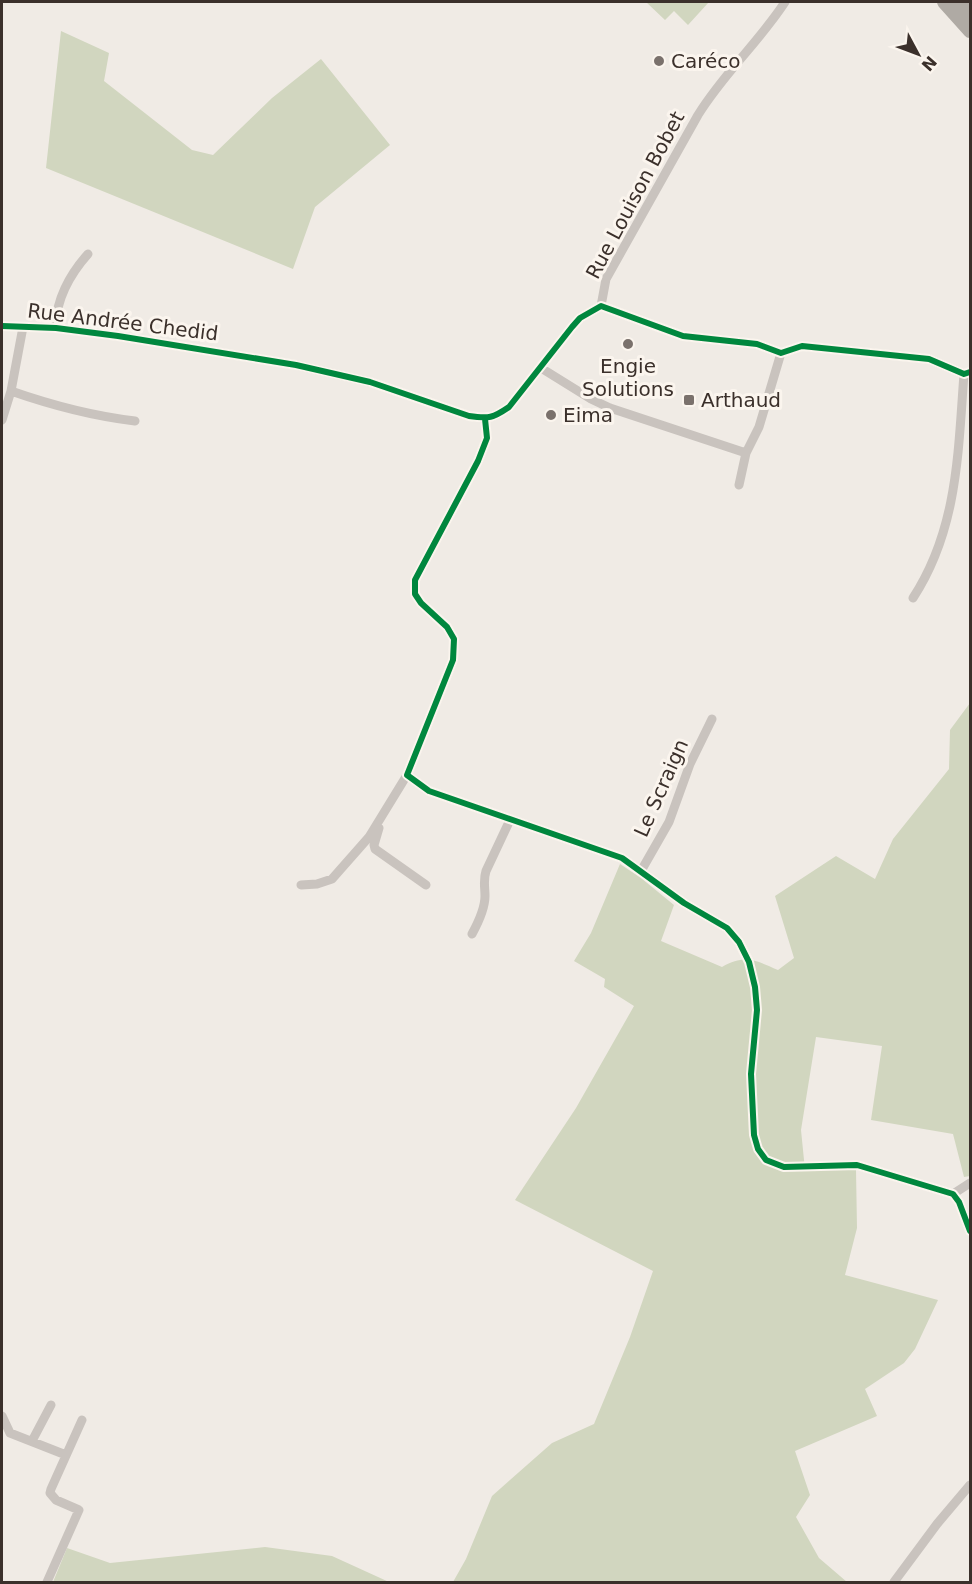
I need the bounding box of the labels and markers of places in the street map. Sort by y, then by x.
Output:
place label: Caréco [671,49,741,73]
marker: Caréco [652,54,666,68]
marker: Engie Solutions [621,337,635,351]
place label: Engie Solutions [582,354,674,401]
place label: Arthaud [701,388,781,412]
marker: Arthaud [682,393,696,407]
place label: Eima [563,403,613,427]
marker: Eima [544,408,558,422]

